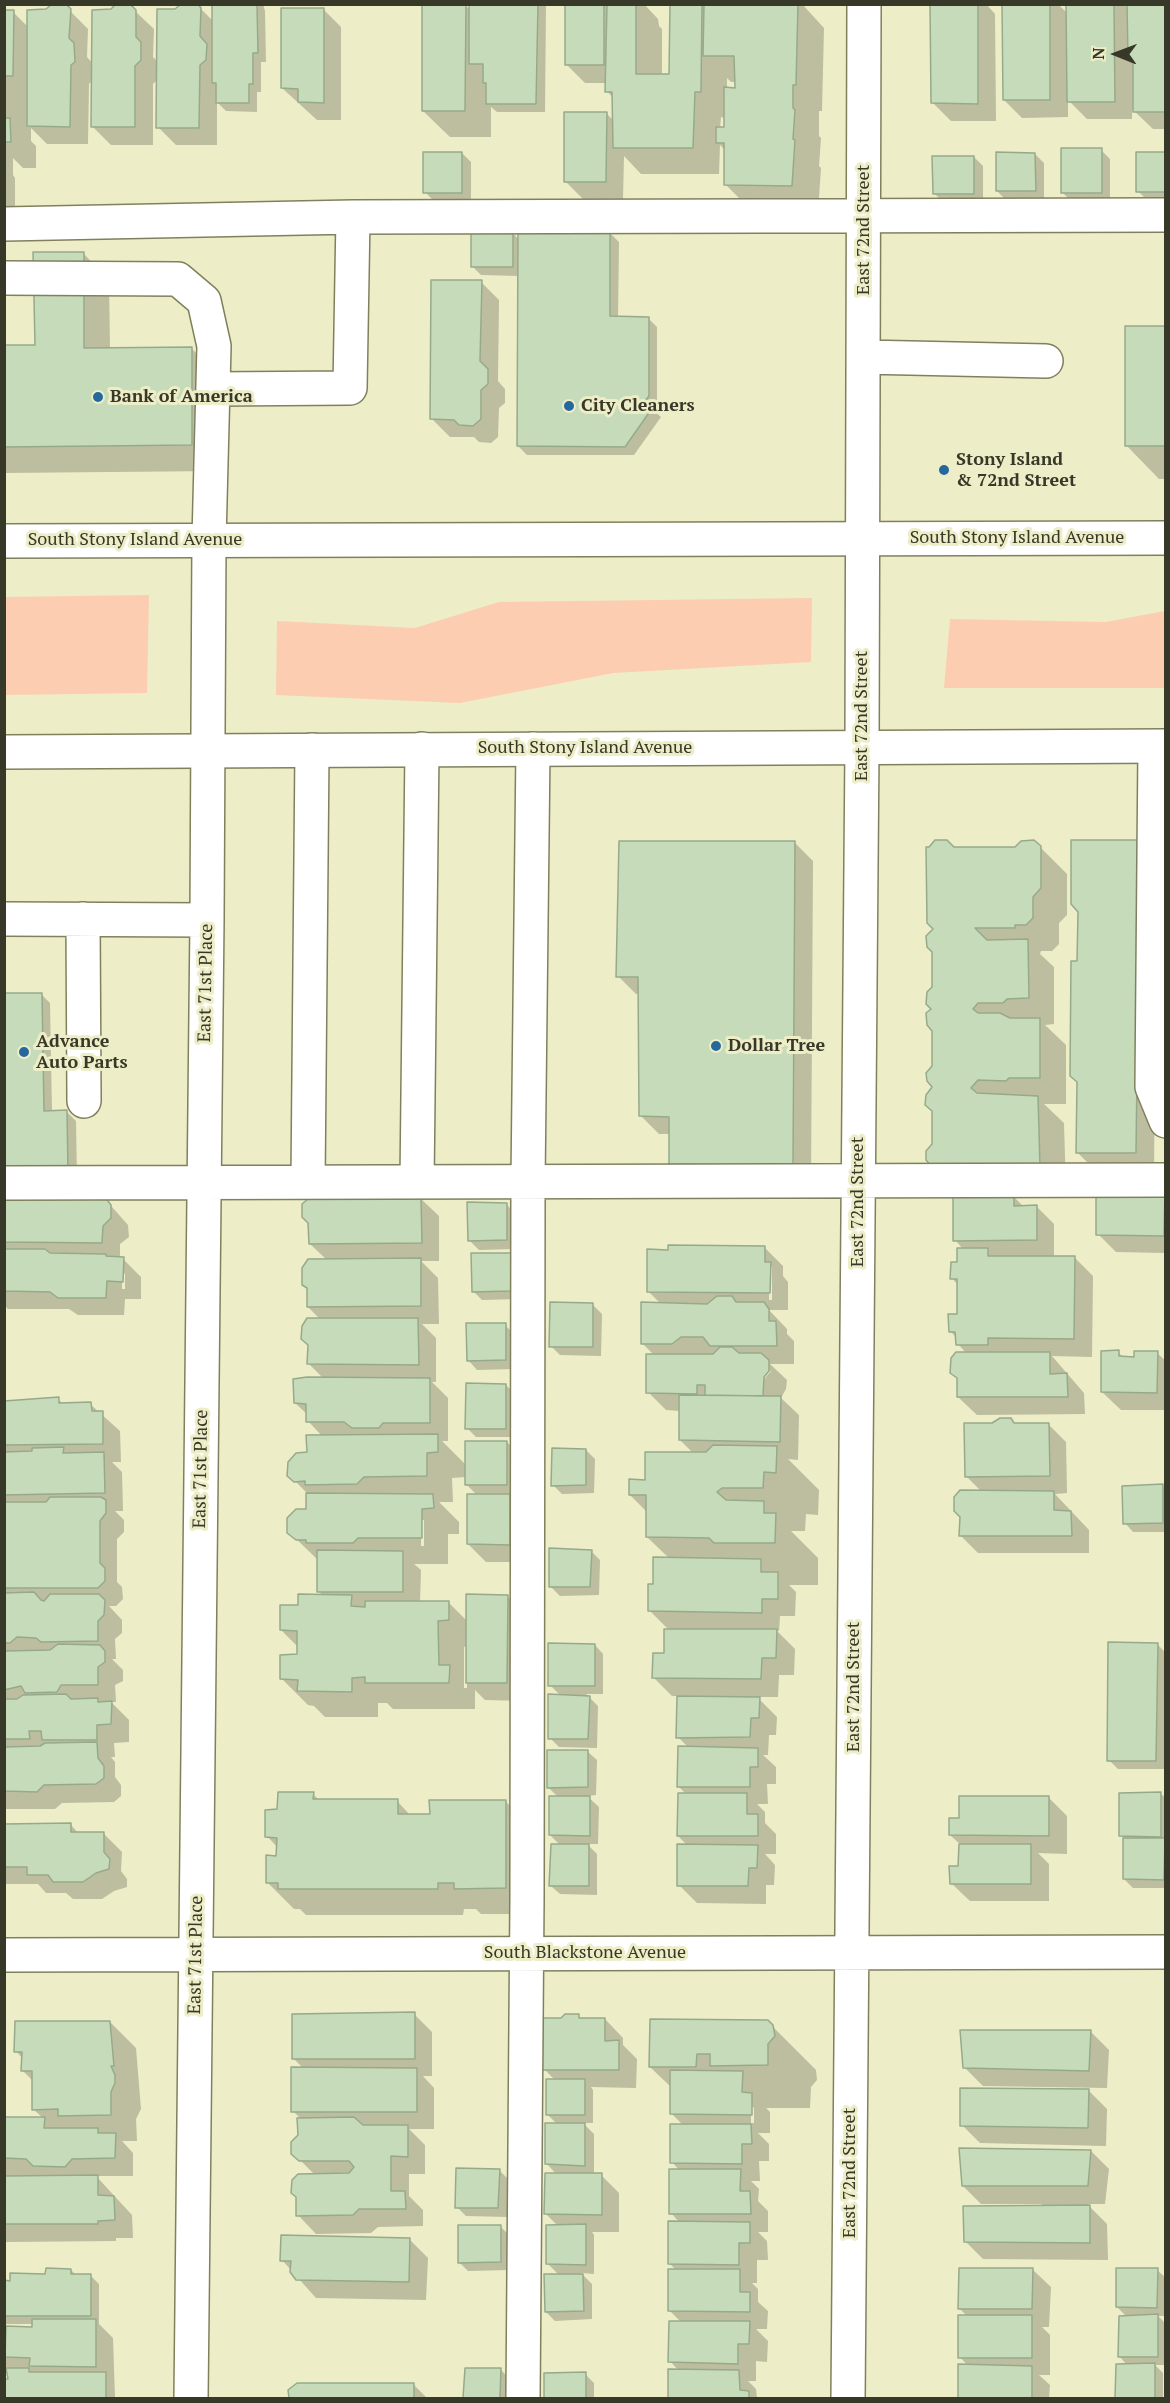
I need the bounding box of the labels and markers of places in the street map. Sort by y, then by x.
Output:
place label: Bank of America [110,386,253,408]
marker: Bank of America [91,390,105,404]
place label: City Cleaners [581,395,695,417]
marker: City Cleaners [562,399,576,413]
place label: Stony Island & 72nd Street [956,449,1076,492]
marker: Stony Island & 72nd Street [937,463,951,477]
place label: Advance Auto Parts [36,1031,128,1074]
place label: Dollar Tree [728,1035,825,1057]
marker: Dollar Tree [709,1039,723,1053]
marker: Advance Auto Parts [17,1045,31,1059]

